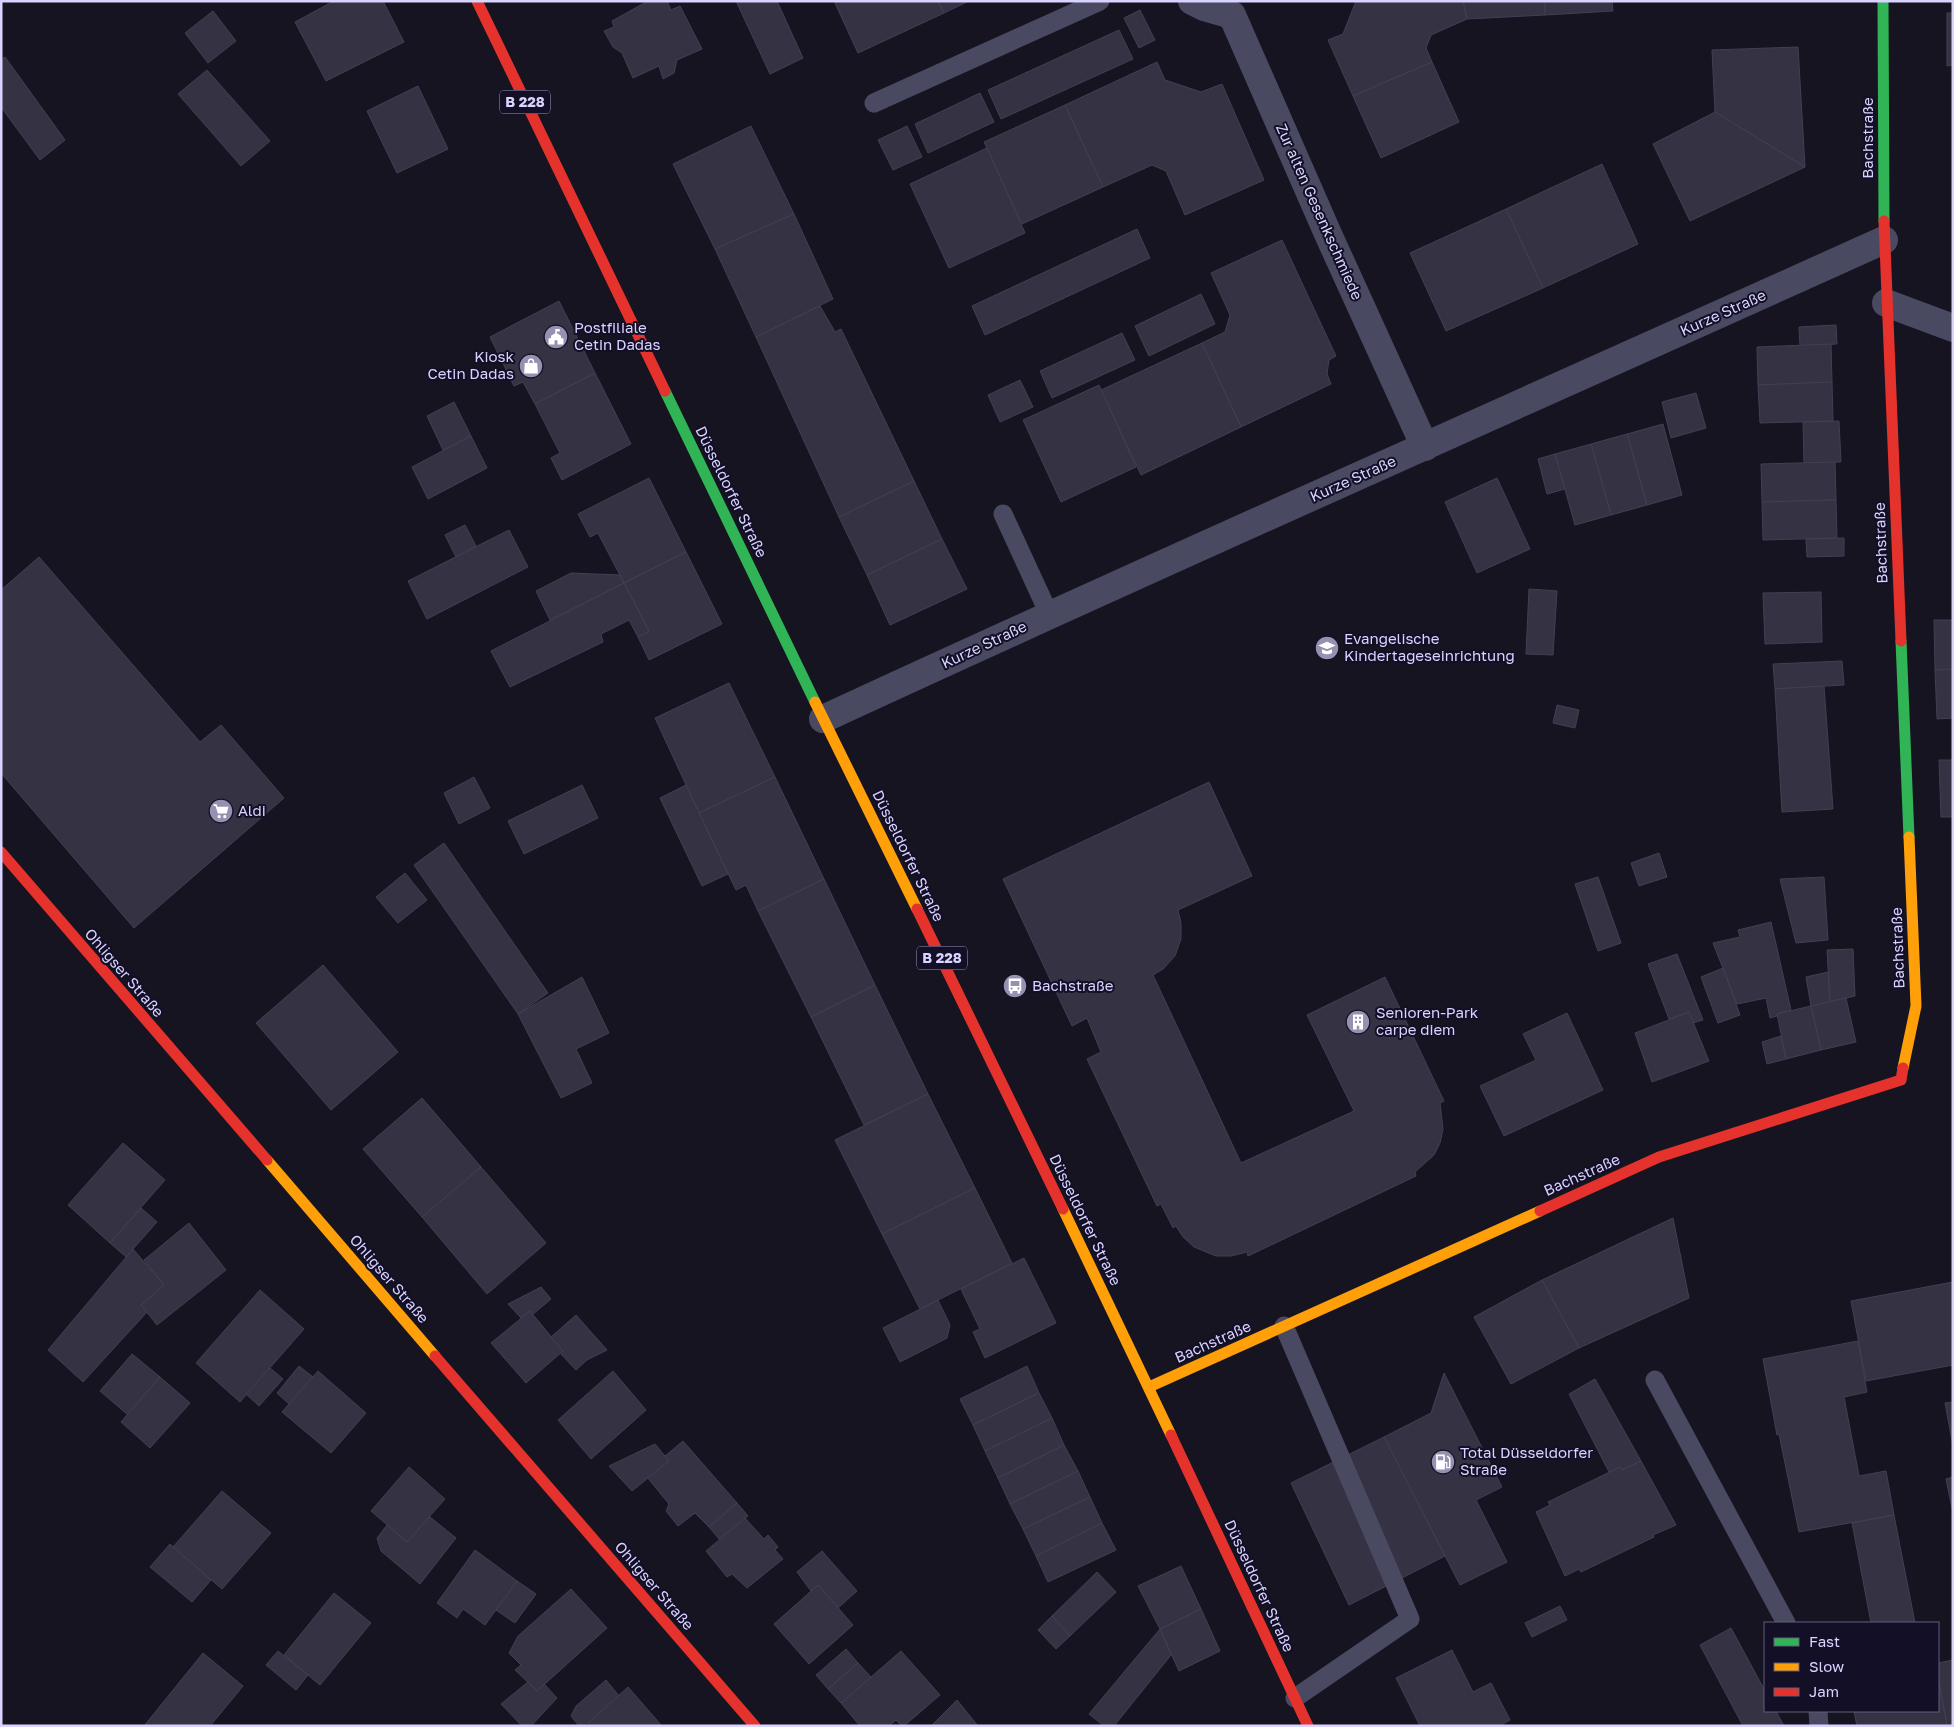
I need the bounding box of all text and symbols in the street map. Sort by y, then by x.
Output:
road number: B 228 [500,90,550,114]
street label: Bachstraße [1858,97,1876,179]
street label: Zur alten Gesenkschmiede [1273,121,1367,303]
street label: Kurze Straße [1677,285,1769,339]
place label: Postfiliale Cetin Dadas [574,318,661,353]
public building icon: Postfiliale Cetin Dadas [543,324,569,350]
place label: Kiosk Cetin Dadas [427,347,515,382]
shop icon: Kiosk Cetin Dadas [518,353,544,379]
street label: Düsseldorfer Straße [692,423,772,560]
street label: Kurze Straße [1307,451,1399,505]
street label: Bachstraße [1870,502,1890,584]
street label: Kurze Straße [938,616,1029,672]
place label: Evangelische Kindertageseinrichtung [1344,629,1515,664]
school or university icon: Evangelische Kindertageseinrichtung [1314,635,1340,661]
street label: Düsseldorfer Straße [869,787,949,924]
supermarket icon: Aldi [208,798,234,824]
place label: Aldi [238,801,266,819]
street label: Bachstraße [1887,907,1907,989]
street label: Ohligser Straße [81,924,168,1021]
road number: B 228 [917,946,967,970]
bus stop icon: Bachstraße [1002,973,1028,999]
place label: Bachstraße [1032,976,1114,994]
place label: Senioren-Park carpe diem [1376,1003,1479,1038]
building icon: Senioren-Park carpe diem [1345,1009,1371,1035]
street label: Bachstraße [1541,1149,1623,1199]
street label: Düsseldorfer Straße [1046,1151,1126,1288]
street label: Ohligser Straße [346,1230,433,1327]
street label: Bachstraße [1172,1316,1254,1366]
place label: Total Düsseldorfer Straße [1460,1443,1593,1478]
fuel station icon: Total Düsseldorfer Straße [1430,1449,1456,1475]
street label: Düsseldorfer Straße [1221,1517,1299,1655]
street label: Ohligser Straße [611,1537,698,1634]
legend [1764,1622,1939,1712]
text: Fast [1809,1632,1840,1650]
text: Slow [1809,1657,1844,1675]
text: Jam [1809,1682,1839,1700]

